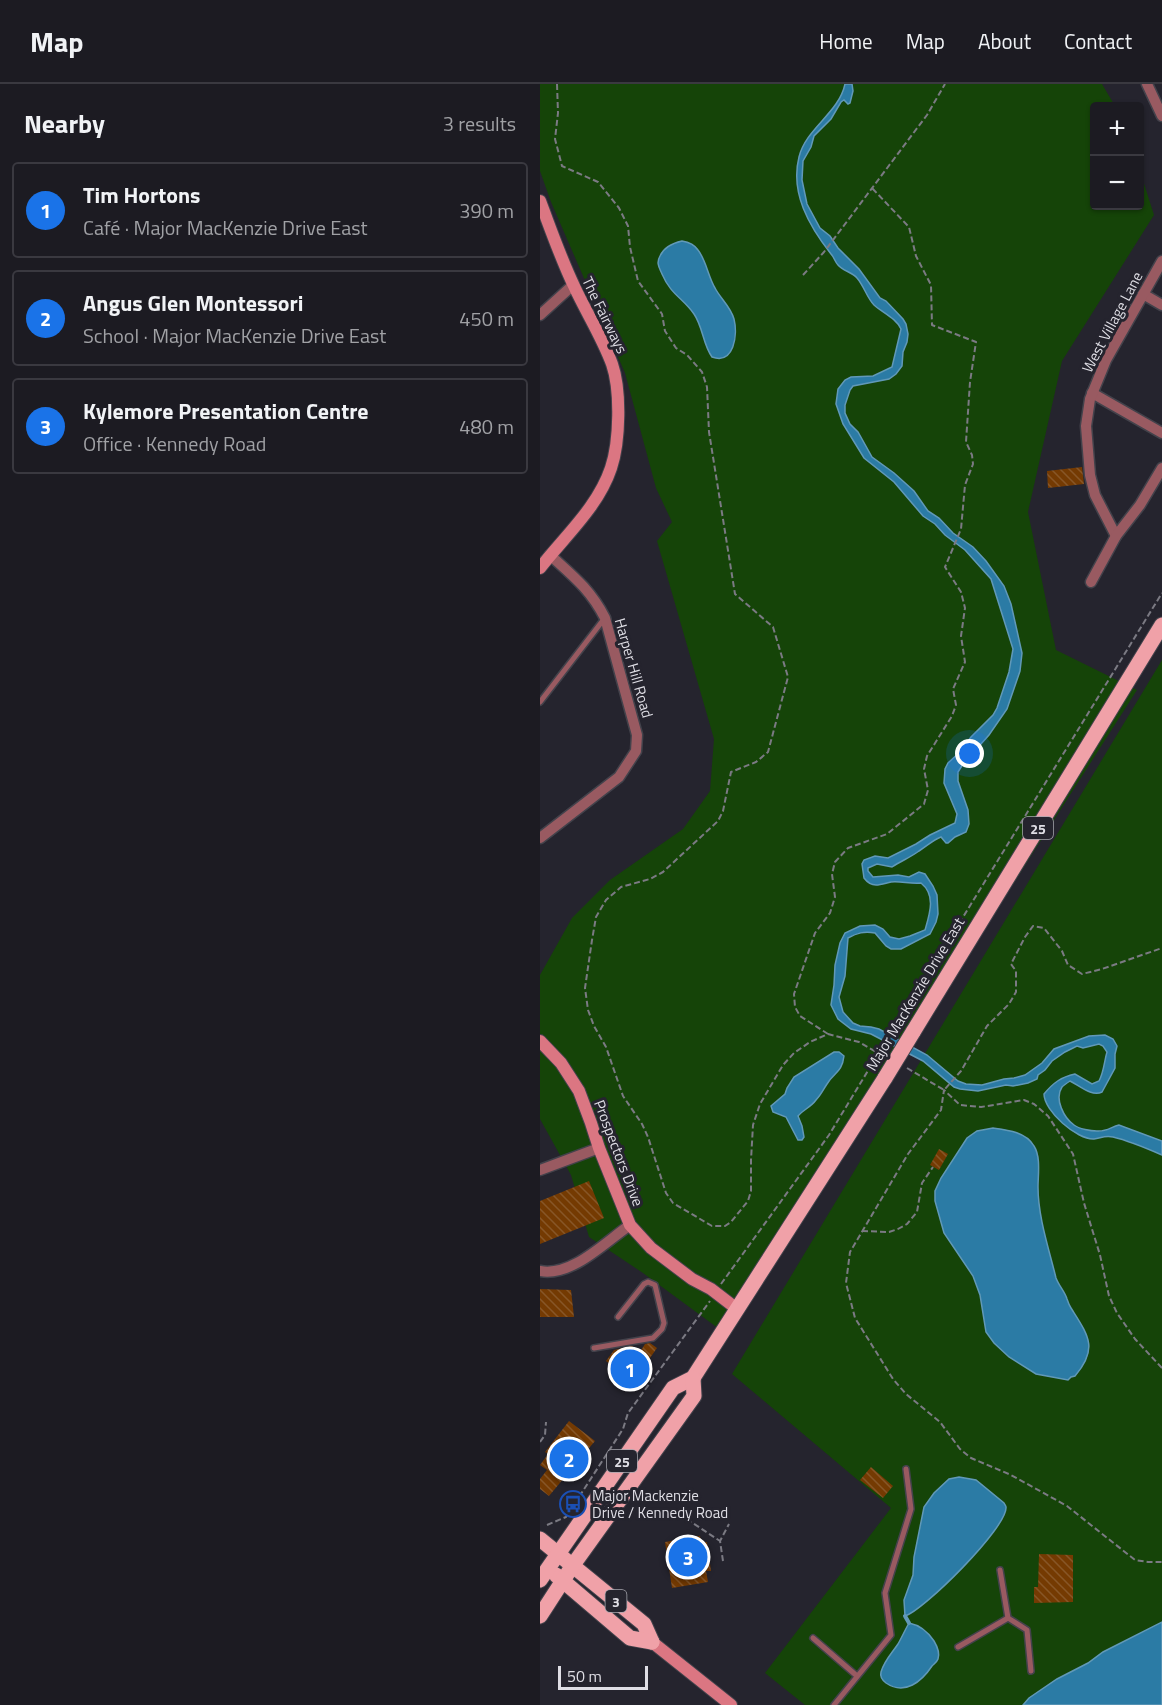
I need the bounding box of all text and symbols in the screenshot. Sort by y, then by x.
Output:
text: Map [30,20,84,63]
text: Home [819,25,873,57]
text: Map [906,25,945,57]
text: About [978,25,1031,57]
text: Contact [1064,25,1132,57]
map controls [1090,102,1144,210]
button: + [1090,102,1144,156]
text: Nearby [24,104,105,143]
text: 3 results [443,108,516,139]
button: − [1090,156,1144,210]
text: Tim Hortons [83,178,200,212]
text: 1 [40,195,51,226]
text: 390 m [459,195,514,226]
text: Café · Major MacKenzie Drive East [83,212,368,243]
street label: West Village Lane [1076,267,1148,377]
street label: The Fairways [576,273,634,357]
text: Angus Glen Montessori [83,286,303,320]
text: 2 [40,303,51,334]
text: 450 m [459,303,514,334]
text: School · Major MacKenzie Drive East [83,320,386,351]
text: Kylemore Presentation Centre [83,394,369,428]
text: 3 [40,411,51,442]
text: 480 m [459,411,514,442]
text: Office · Kennedy Road [83,428,266,459]
street label: Harper Hill Road [609,615,659,721]
your location [955,739,984,768]
road number: 25 [1023,817,1053,839]
street label: Major MacKenzie Drive East [860,912,970,1075]
street label: Prospectors Drive [588,1096,650,1210]
pin: 1 [610,1346,650,1392]
pin: 2 [549,1436,588,1482]
road number: 25 [607,1450,637,1472]
place label: Major Mackenzie Drive / Kennedy Road [592,1484,728,1524]
bus stop icon: Major Mackenzie Drive / Kennedy Road [558,1489,588,1519]
pin: 3 [668,1534,708,1580]
road number: 3 [606,1590,626,1612]
scale bar [558,1663,648,1690]
text: 50 m [567,1664,602,1688]

